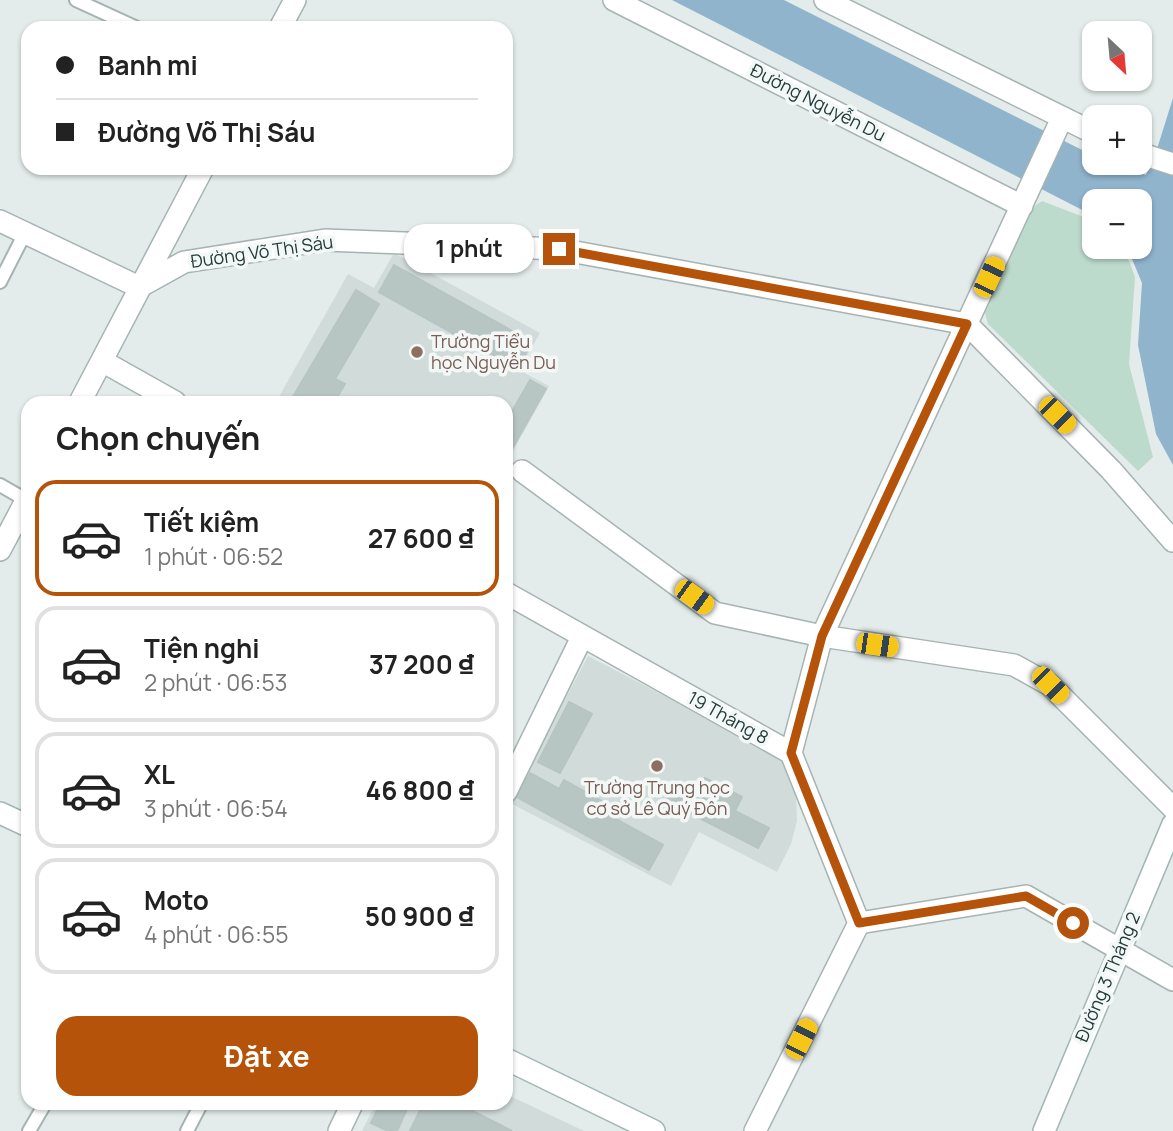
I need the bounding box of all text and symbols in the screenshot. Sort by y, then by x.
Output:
north arrow [1082,21,1152,91]
map controls [1082,21,1152,259]
text: Banh mi [98,47,198,83]
street label: Đường Nguyễn Du [747,58,890,147]
button: + [1082,105,1152,175]
text: Đường Võ Thị Sáu [98,114,315,150]
button: − [1082,189,1152,259]
callout: 1 phút [405,224,534,274]
street label: Đường Võ Thị Sáu [189,229,335,273]
text: 1 phút [435,232,503,264]
route end [543,233,575,265]
car [971,254,1008,300]
place label: Trường Tiểu học Nguyễn Du [431,329,556,374]
marker: Trường Tiểu học Nguyễn Du [409,344,425,360]
car [1035,393,1080,437]
text: Chọn chuyến [56,416,260,460]
text: Tiết kiệm [144,504,259,540]
icon: car [60,507,123,570]
text: 27 600 ₫ [368,520,474,556]
text: 1 phút · 06:52 [144,540,283,572]
car [671,576,718,618]
text: Tiện nghi [144,630,260,666]
car [855,632,900,658]
icon: car [60,633,123,696]
text: 37 200 ₫ [369,646,474,682]
car [1028,663,1073,707]
text: 2 phút · 06:53 [144,666,287,698]
street label: 19 Tháng 8 [684,685,773,749]
text: XL [144,756,175,792]
marker: Trường Trung học cơ sở Lê Quý Đôn [649,758,665,774]
icon: car [60,759,123,822]
text: 46 800 ₫ [365,772,474,808]
place label: Trường Trung học cơ sở Lê Quý Đôn [584,775,730,820]
text: 3 phút · 06:54 [144,792,288,824]
text: Moto [144,882,209,918]
icon: car [60,885,123,948]
text: 50 900 ₫ [365,898,474,934]
route start [1057,907,1089,939]
street label: Đường 3 Tháng 2 [1069,908,1145,1045]
text: 4 phút · 06:55 [144,918,288,950]
button: Đặt xe [56,1016,478,1096]
car [783,1016,820,1062]

